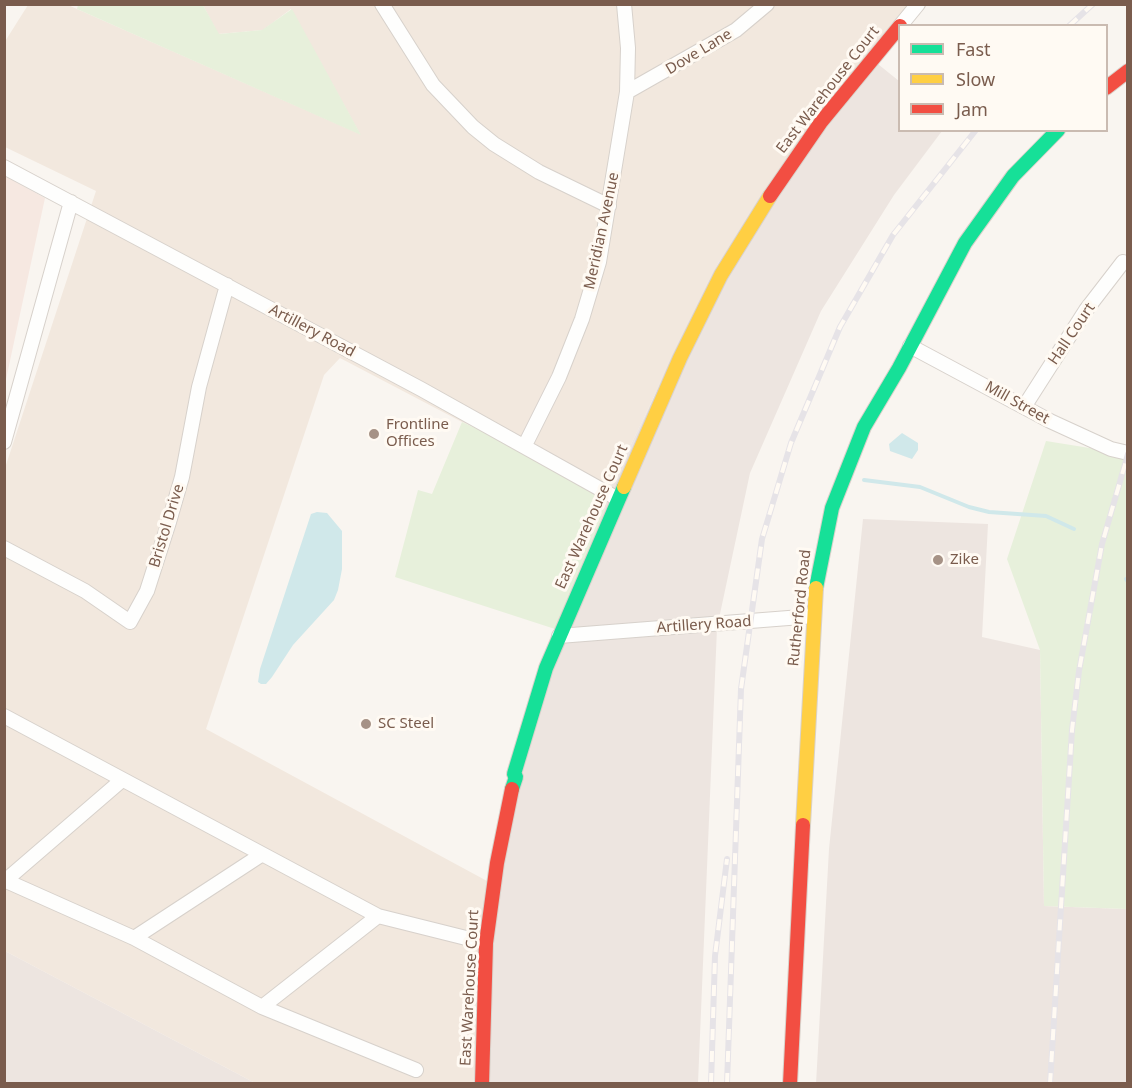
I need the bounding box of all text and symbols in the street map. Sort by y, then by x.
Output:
street label: East Warehouse Court [773,23,883,157]
legend [898,24,1108,132]
street label: Dove Lane [663,25,735,79]
text: Fast [956,37,991,61]
text: Slow [956,67,995,91]
text: Jam [956,97,988,121]
street label: Meridian Avenue [581,171,623,291]
street label: Hall Court [1045,300,1099,368]
street label: Artillery Road [266,301,358,361]
street label: Mill Street [982,378,1052,428]
place label: Frontline Offices [386,416,449,451]
marker: Frontline Offices [367,427,381,441]
street label: East Warehouse Court [552,442,632,592]
street label: Bristol Drive [146,482,188,570]
street label: Rutherford Road [785,549,815,667]
place label: Zike [950,551,979,569]
marker: Zike [931,553,945,567]
street label: Artillery Road [656,613,752,637]
place label: SC Steel [378,715,434,733]
marker: SC Steel [359,717,373,731]
street label: East Warehouse Court [457,910,483,1066]

